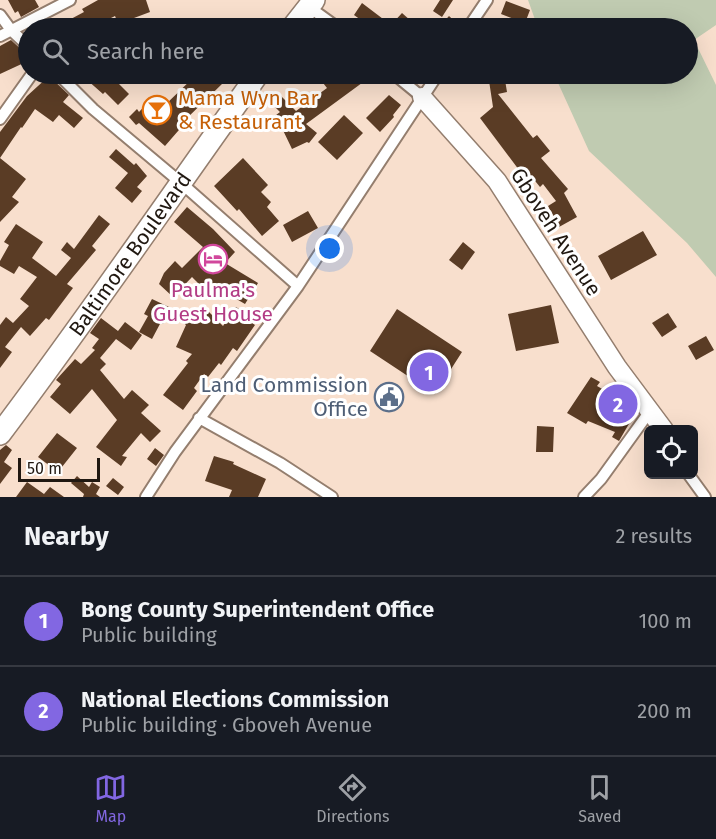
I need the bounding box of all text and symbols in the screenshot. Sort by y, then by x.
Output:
search box [18,18,698,84]
icon: search [39,35,72,68]
text: Search here [87,38,205,65]
place label: Mama Wyn Bar & Restaurant [178,85,319,135]
bar icon: Mama Wyn Bar & Restaurant [141,94,173,126]
street label: Gboveh Avenue [505,163,607,301]
street label: Baltimore Boulevard [63,167,197,341]
your location [315,234,344,263]
hotel icon: Paulma's Guest House [197,243,229,275]
place label: Paulma's Guest House [153,277,273,327]
pin: 1 [410,350,448,394]
place label: Land Commission Office [200,372,368,422]
public building icon: Land Commission Office [373,381,405,413]
pin: 2 [598,382,638,426]
map controls [644,425,698,479]
button: locate [644,425,698,479]
scale bar [18,455,100,483]
text: 50 m [27,459,62,478]
text: Nearby [24,521,109,552]
text: 2 results [615,524,692,548]
text: Bong County Superintendent Office [81,596,434,623]
text: 1 [39,609,48,633]
text: 100 m [639,609,692,633]
text: Public building [81,623,217,647]
text: National Elections Commission [81,686,389,713]
text: 2 [38,699,49,723]
text: 200 m [637,699,692,723]
text: Public building · Gboveh Avenue [81,713,372,737]
tab: Map [94,771,127,826]
tab: Directions [316,771,390,826]
tab: Saved [578,771,622,826]

